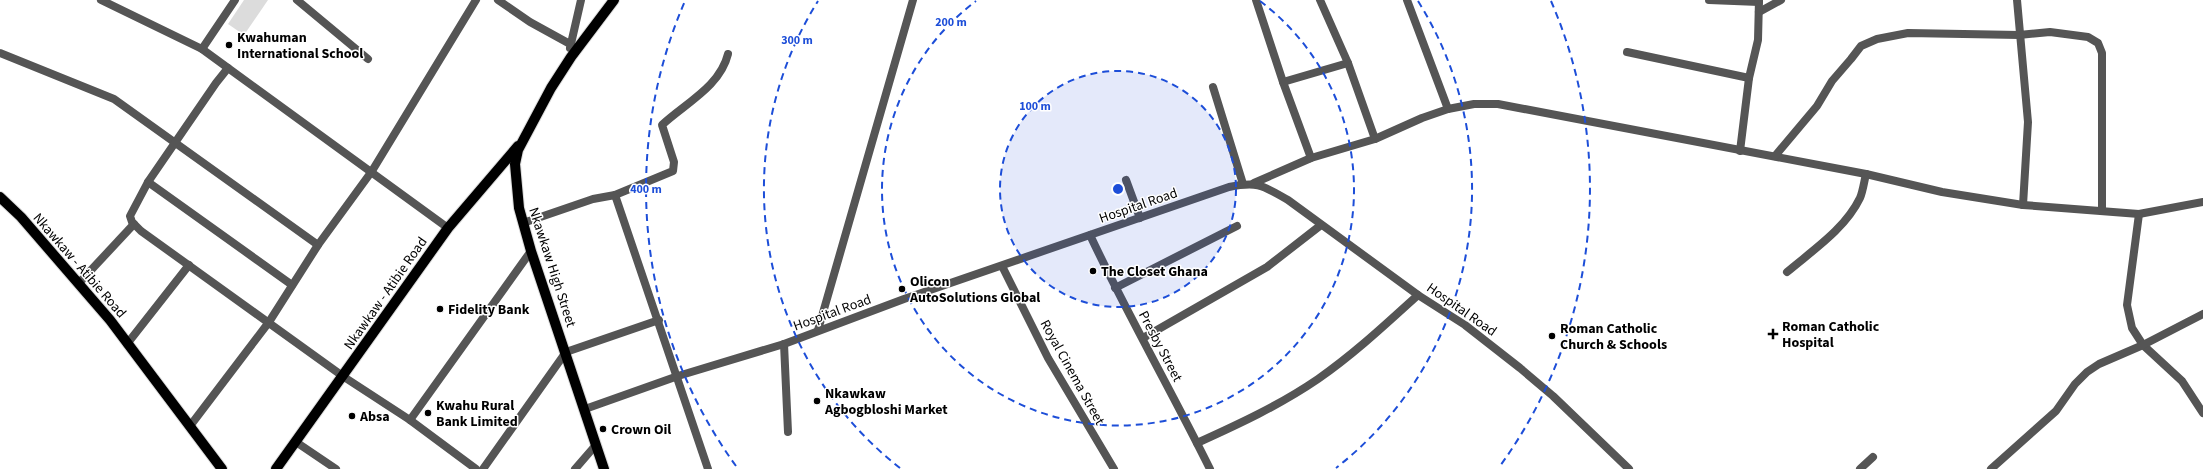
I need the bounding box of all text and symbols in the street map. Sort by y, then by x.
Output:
text: 200 m [935,14,967,31]
place label: Kwahuman International School [237,28,363,64]
text: 300 m [781,32,813,49]
marker: Kwahuman International School [224,40,234,50]
text: 100 m [1019,98,1051,115]
text: 400 m [630,181,662,198]
centre of rings [1111,182,1125,196]
street label: Hospital Road [1096,183,1180,229]
street label: Nkawkaw High Street [523,205,581,330]
street label: Nkawkaw - Atibie Road [28,209,131,323]
street label: Nkawkaw - Atibie Road [339,233,432,354]
place label: The Closet Ghana [1101,262,1208,282]
marker: The Closet Ghana [1088,266,1098,276]
place label: Olicon AutoSolutions Global [909,272,1040,308]
street label: Hospital Road [1422,278,1501,341]
marker: Olicon AutoSolutions Global [897,284,907,294]
street label: Hospital Road [791,290,874,336]
place label: Fidelity Bank [448,300,530,320]
marker: Fidelity Bank [435,304,445,314]
street label: Presby Street [1133,308,1187,386]
street label: Royal Cinema Street [1035,316,1110,429]
place label: Roman Catholic Hospital [1782,317,1880,353]
place label: Roman Catholic Church & Schools [1560,319,1667,355]
marker: Roman Catholic Hospital [1767,328,1779,340]
marker: Roman Catholic Church & Schools [1547,331,1557,341]
place label: Nkawkaw Agbogbloshi Market [824,384,948,420]
place label: Kwahu Rural Bank Limited [436,396,518,432]
marker: Nkawkaw Agbogbloshi Market [812,396,822,406]
place label: Absa [359,407,390,427]
marker: Kwahu Rural Bank Limited [423,408,433,418]
marker: Absa [347,411,357,421]
place label: Crown Oil [611,420,671,440]
marker: Crown Oil [598,424,608,434]

